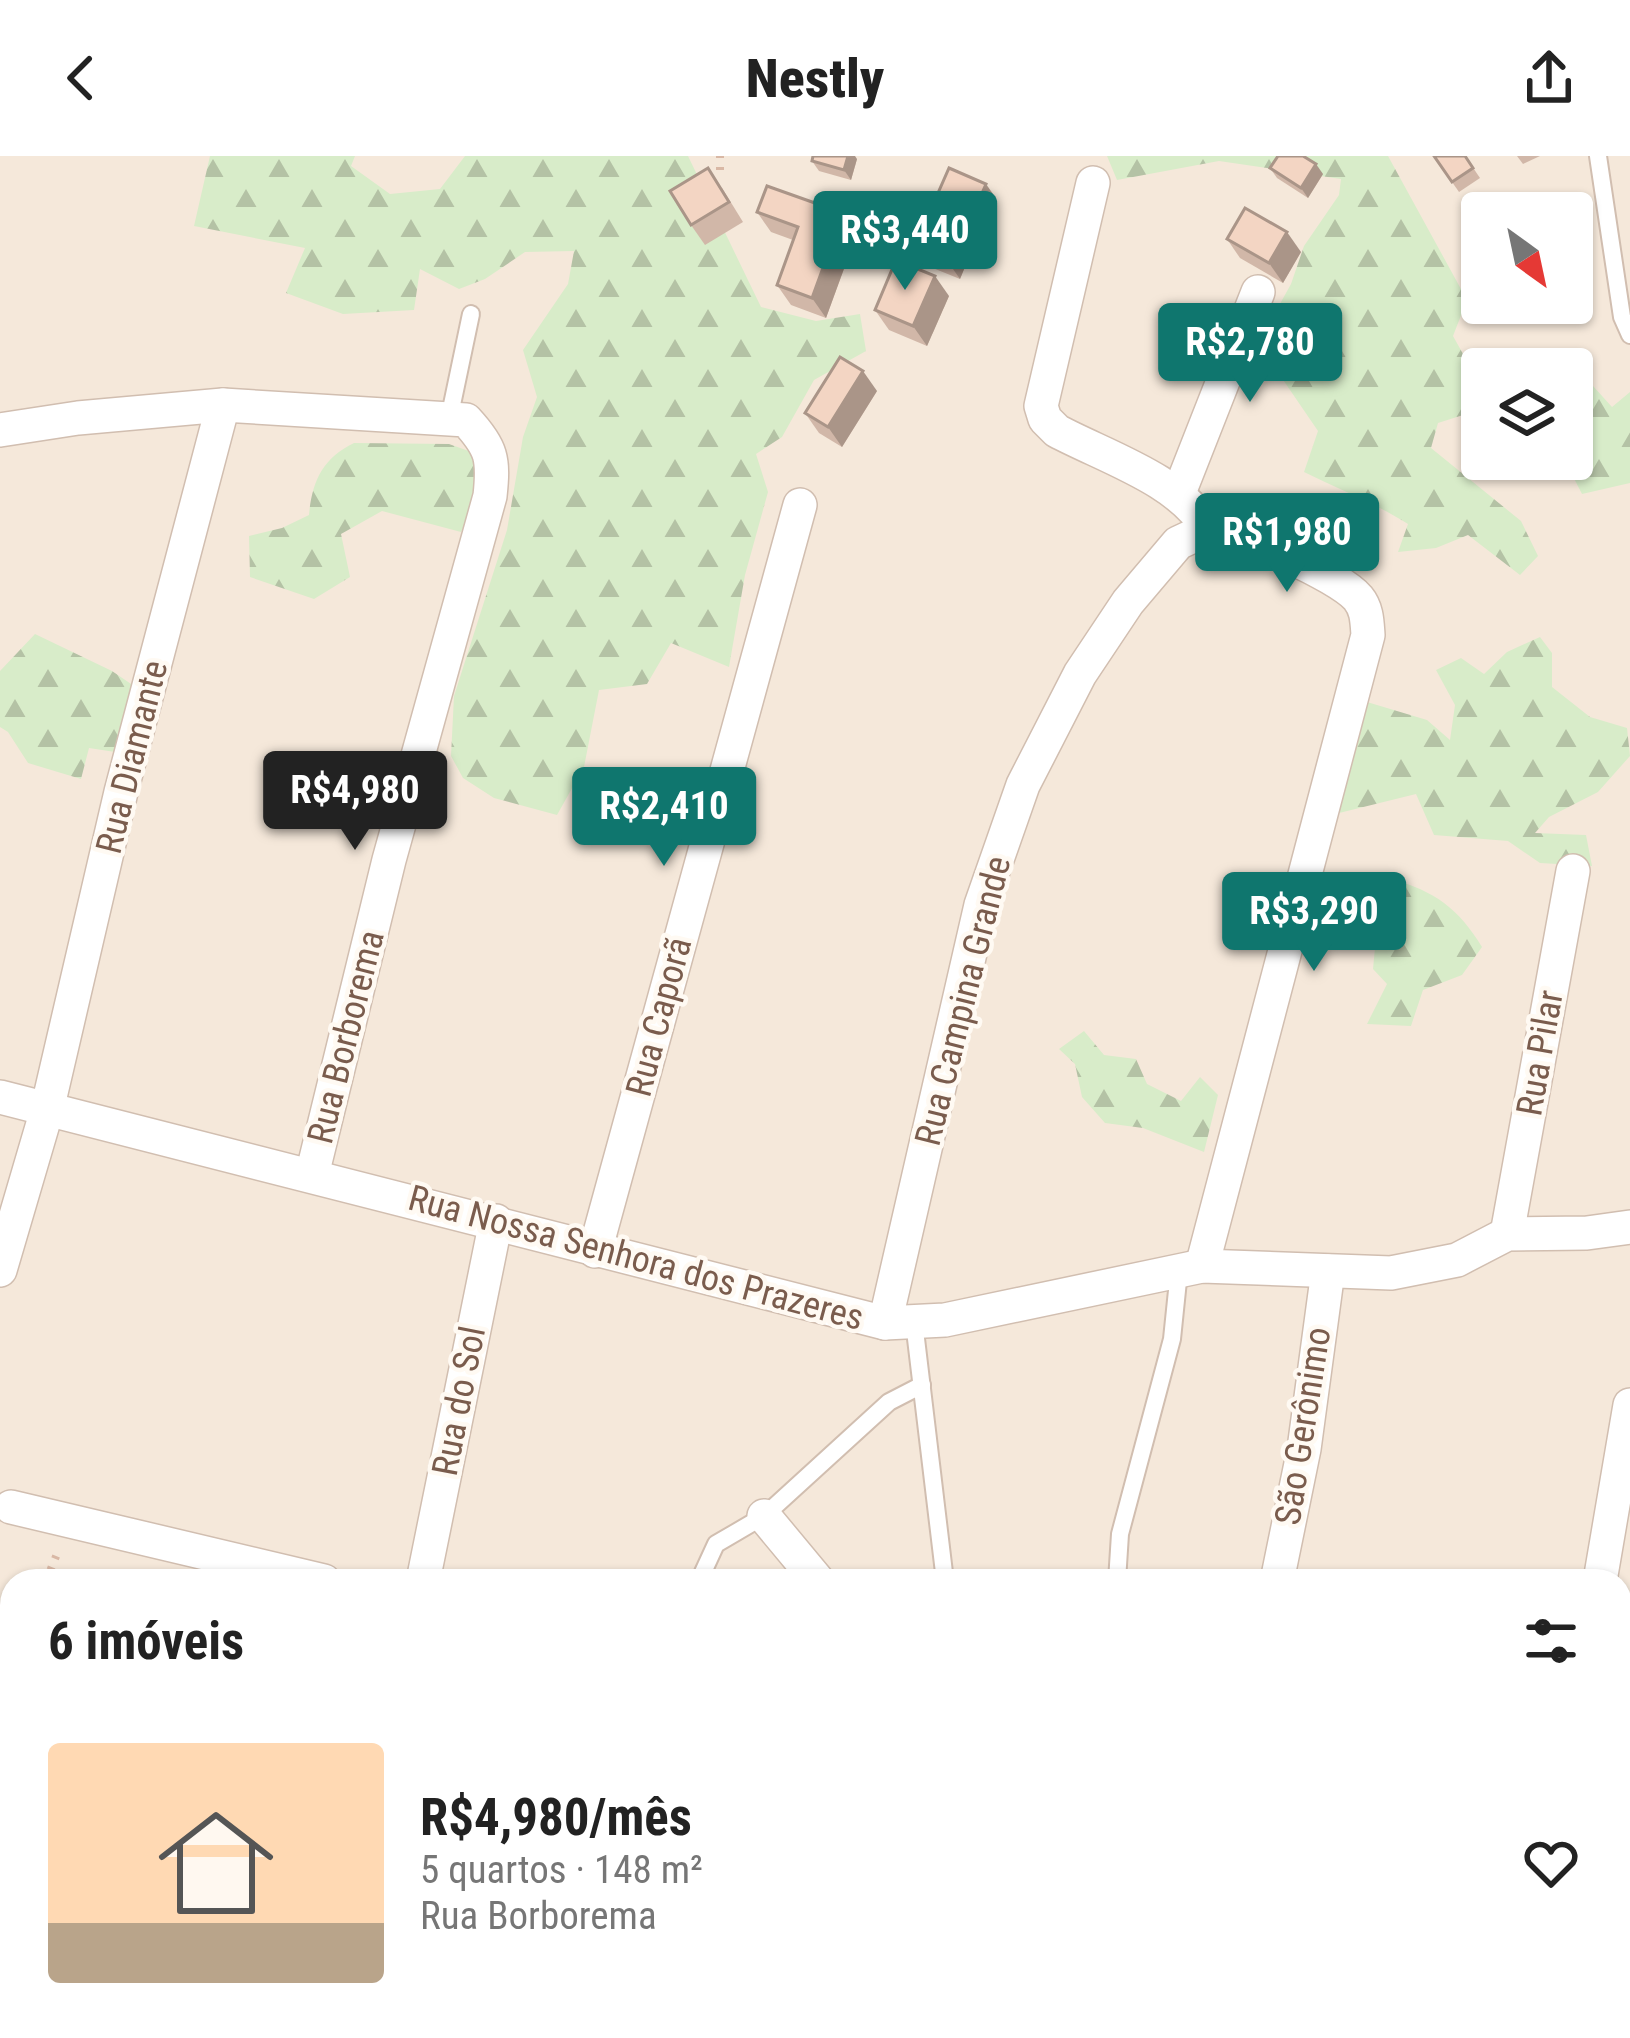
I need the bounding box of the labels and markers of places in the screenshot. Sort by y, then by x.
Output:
pin: R$3,440 [794,191,1016,293]
pin: R$2,780 [1139,303,1361,405]
pin: R$1,980 [1176,493,1398,595]
pin: R$4,980 [244,751,466,853]
pin: R$2,410 [553,767,775,869]
pin: R$3,290 [1203,872,1425,974]

